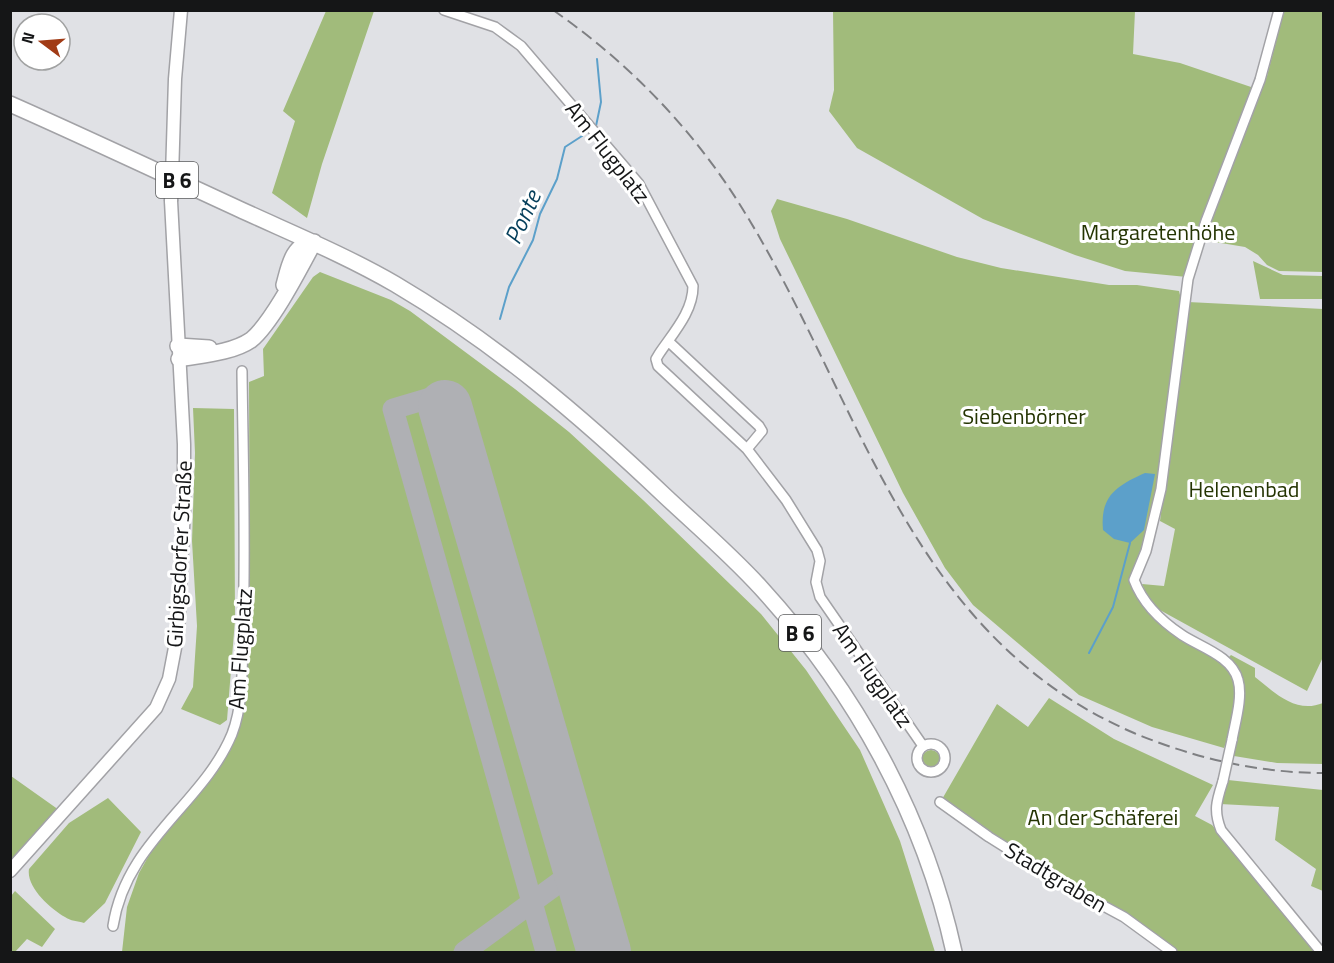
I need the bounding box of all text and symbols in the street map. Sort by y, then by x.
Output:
north arrow [12,12,72,72]
text: N [15,29,41,47]
street label: Am Flugplatz [557,94,659,210]
road number: B 6 [156,162,198,198]
water label: Ponte [494,183,551,250]
park label: Margaretenhöhe [1081,215,1235,249]
park label: Siebenbörner [962,399,1086,433]
street label: Girbigsdorfer Straße [157,460,201,648]
park label: Helenenbad [1188,472,1300,506]
street label: Am Flugplatz [219,587,261,711]
road number: B 6 [779,615,821,651]
street label: Am Flugplatz [824,616,922,734]
park label: An der Schäferei [1028,800,1178,834]
street label: Stadtgraben [998,833,1114,921]

